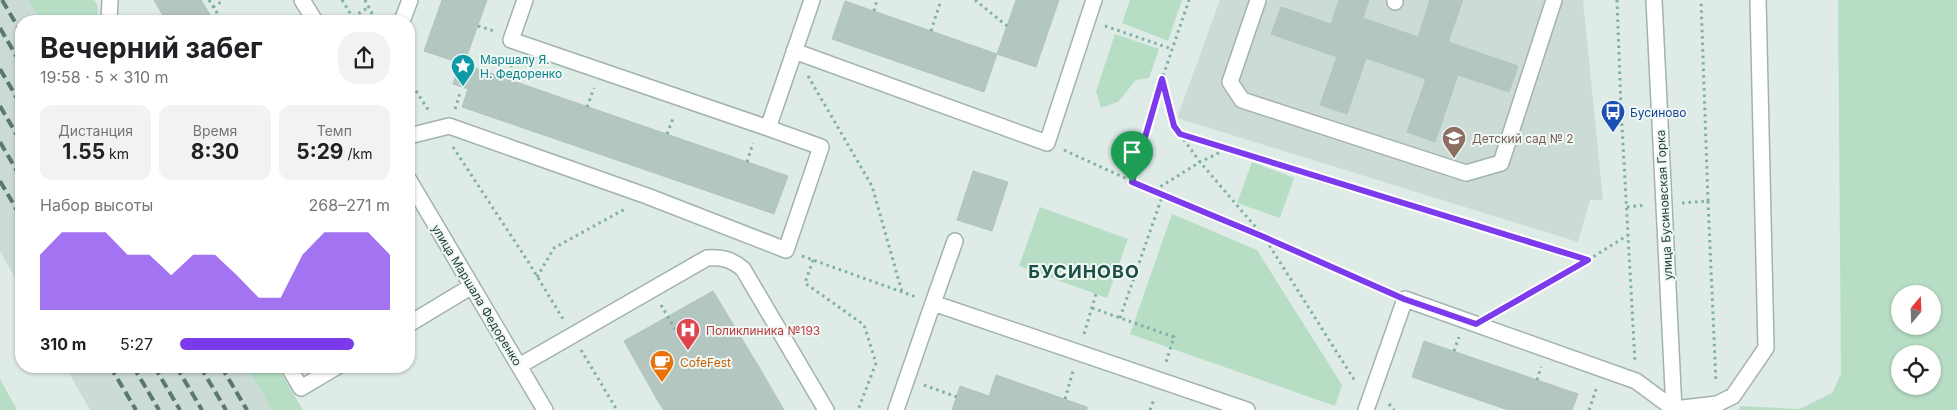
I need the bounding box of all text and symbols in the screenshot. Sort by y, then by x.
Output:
text: Вечерний забег [40,31,263,65]
button: share [338,32,390,84]
place label: Маршалу Я. Н. Федоренко [480,52,562,81]
place icon: Маршалу Я. Н. Федоренко [450,53,476,87]
text: 19:58 · 5 × 310 m [40,67,169,87]
bus stop icon: Бусиново [1600,99,1626,133]
place label: Бусиново [1630,105,1686,120]
text: Дистанция [58,122,133,139]
text: Время [193,122,237,139]
text: Темп [317,122,352,139]
school or university icon: Детский сад № 2 [1441,125,1467,159]
street label: улица Бусиновская Горка [1653,129,1675,281]
pin [1111,131,1153,182]
place label: Детский сад № 2 [1472,131,1574,146]
icon: arrive [1118,138,1146,166]
text: 1.55 [62,139,105,164]
text: 8:30 [191,139,239,164]
text: 5:29 [296,139,344,164]
text: km [105,145,129,162]
text: /km [344,145,372,162]
text: Набор высоты [40,195,153,215]
text: 268–271 m [309,195,390,215]
street label: улица Маршала Федоренко [429,221,525,369]
district label: БУСИНОВО [1028,261,1140,282]
north arrow [1891,285,1941,335]
map controls [1891,285,1941,395]
hospital icon: Поликлиника №193 [675,317,701,351]
place label: Поликлиника №193 [706,323,820,338]
text: 310 m [40,334,86,354]
text: 5:27 [120,334,153,354]
button: locate [1891,345,1941,395]
cafe icon: CofeFest [649,349,675,383]
place label: CofeFest [680,355,731,370]

